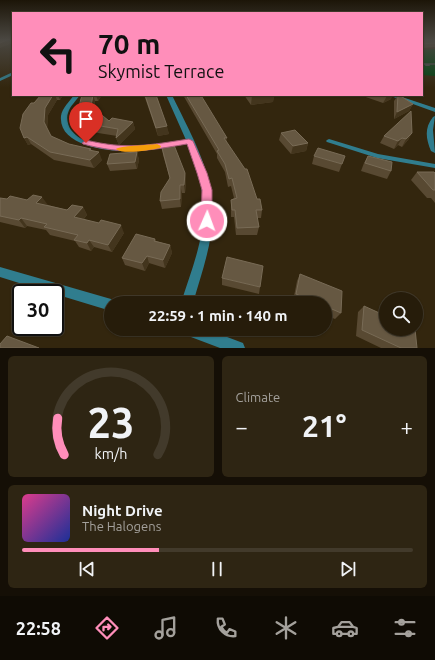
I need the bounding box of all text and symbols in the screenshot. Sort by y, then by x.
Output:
icon: left [32,28,84,80]
text: 70 m [98,28,160,59]
text: Skymist Terrace [98,61,224,81]
pin [69,102,103,143]
icon: arrive [75,108,97,130]
position arrow [186,200,228,242]
speed limit sign: 30 [12,284,64,336]
map controls [379,292,423,336]
button: search [379,292,423,336]
text: 22:59 · 1 min · 140 m [149,307,287,324]
text: Climate [236,390,280,404]
text: 23 [87,398,134,445]
text: 21° [302,409,346,443]
text: − [236,414,248,439]
text: + [401,414,413,439]
text: km/h [94,445,127,461]
text: Night Drive [82,502,163,519]
text: The Halogens [82,519,161,533]
icon: previous [76,558,98,580]
icon: pause [206,558,228,580]
icon: next [337,558,359,580]
icon: directions [93,614,121,642]
icon: music [152,614,180,642]
icon: phone [212,614,240,642]
icon: climate [272,614,300,642]
icon: car [331,614,359,642]
icon: filters [391,614,419,642]
text: 22:58 [16,618,61,638]

